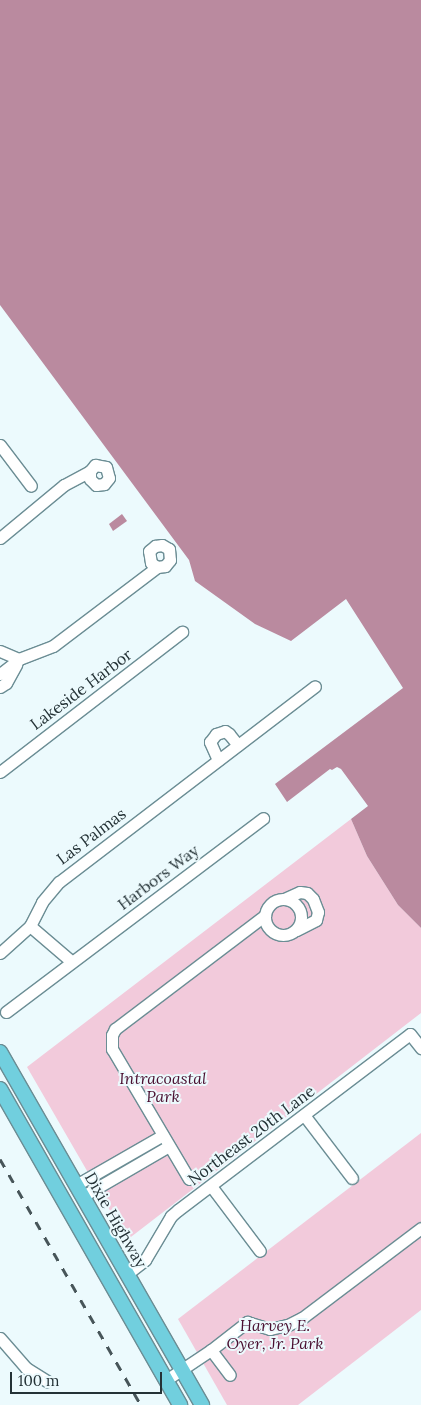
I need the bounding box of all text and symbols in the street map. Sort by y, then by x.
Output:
street label: Lakeside Harbor [26,644,136,734]
street label: Las Palmas [53,804,129,868]
street label: Harbors Way [114,840,202,914]
park label: Intracoastal Park [119,1068,207,1106]
street label: Northeast 20th Lane [184,1081,318,1189]
street label: Dixie Highway [81,1169,151,1271]
park label: Harvey E. Oyer, Jr. Park [226,1315,324,1353]
scale bar [12,1362,165,1394]
text: 100 m [18,1371,59,1390]

